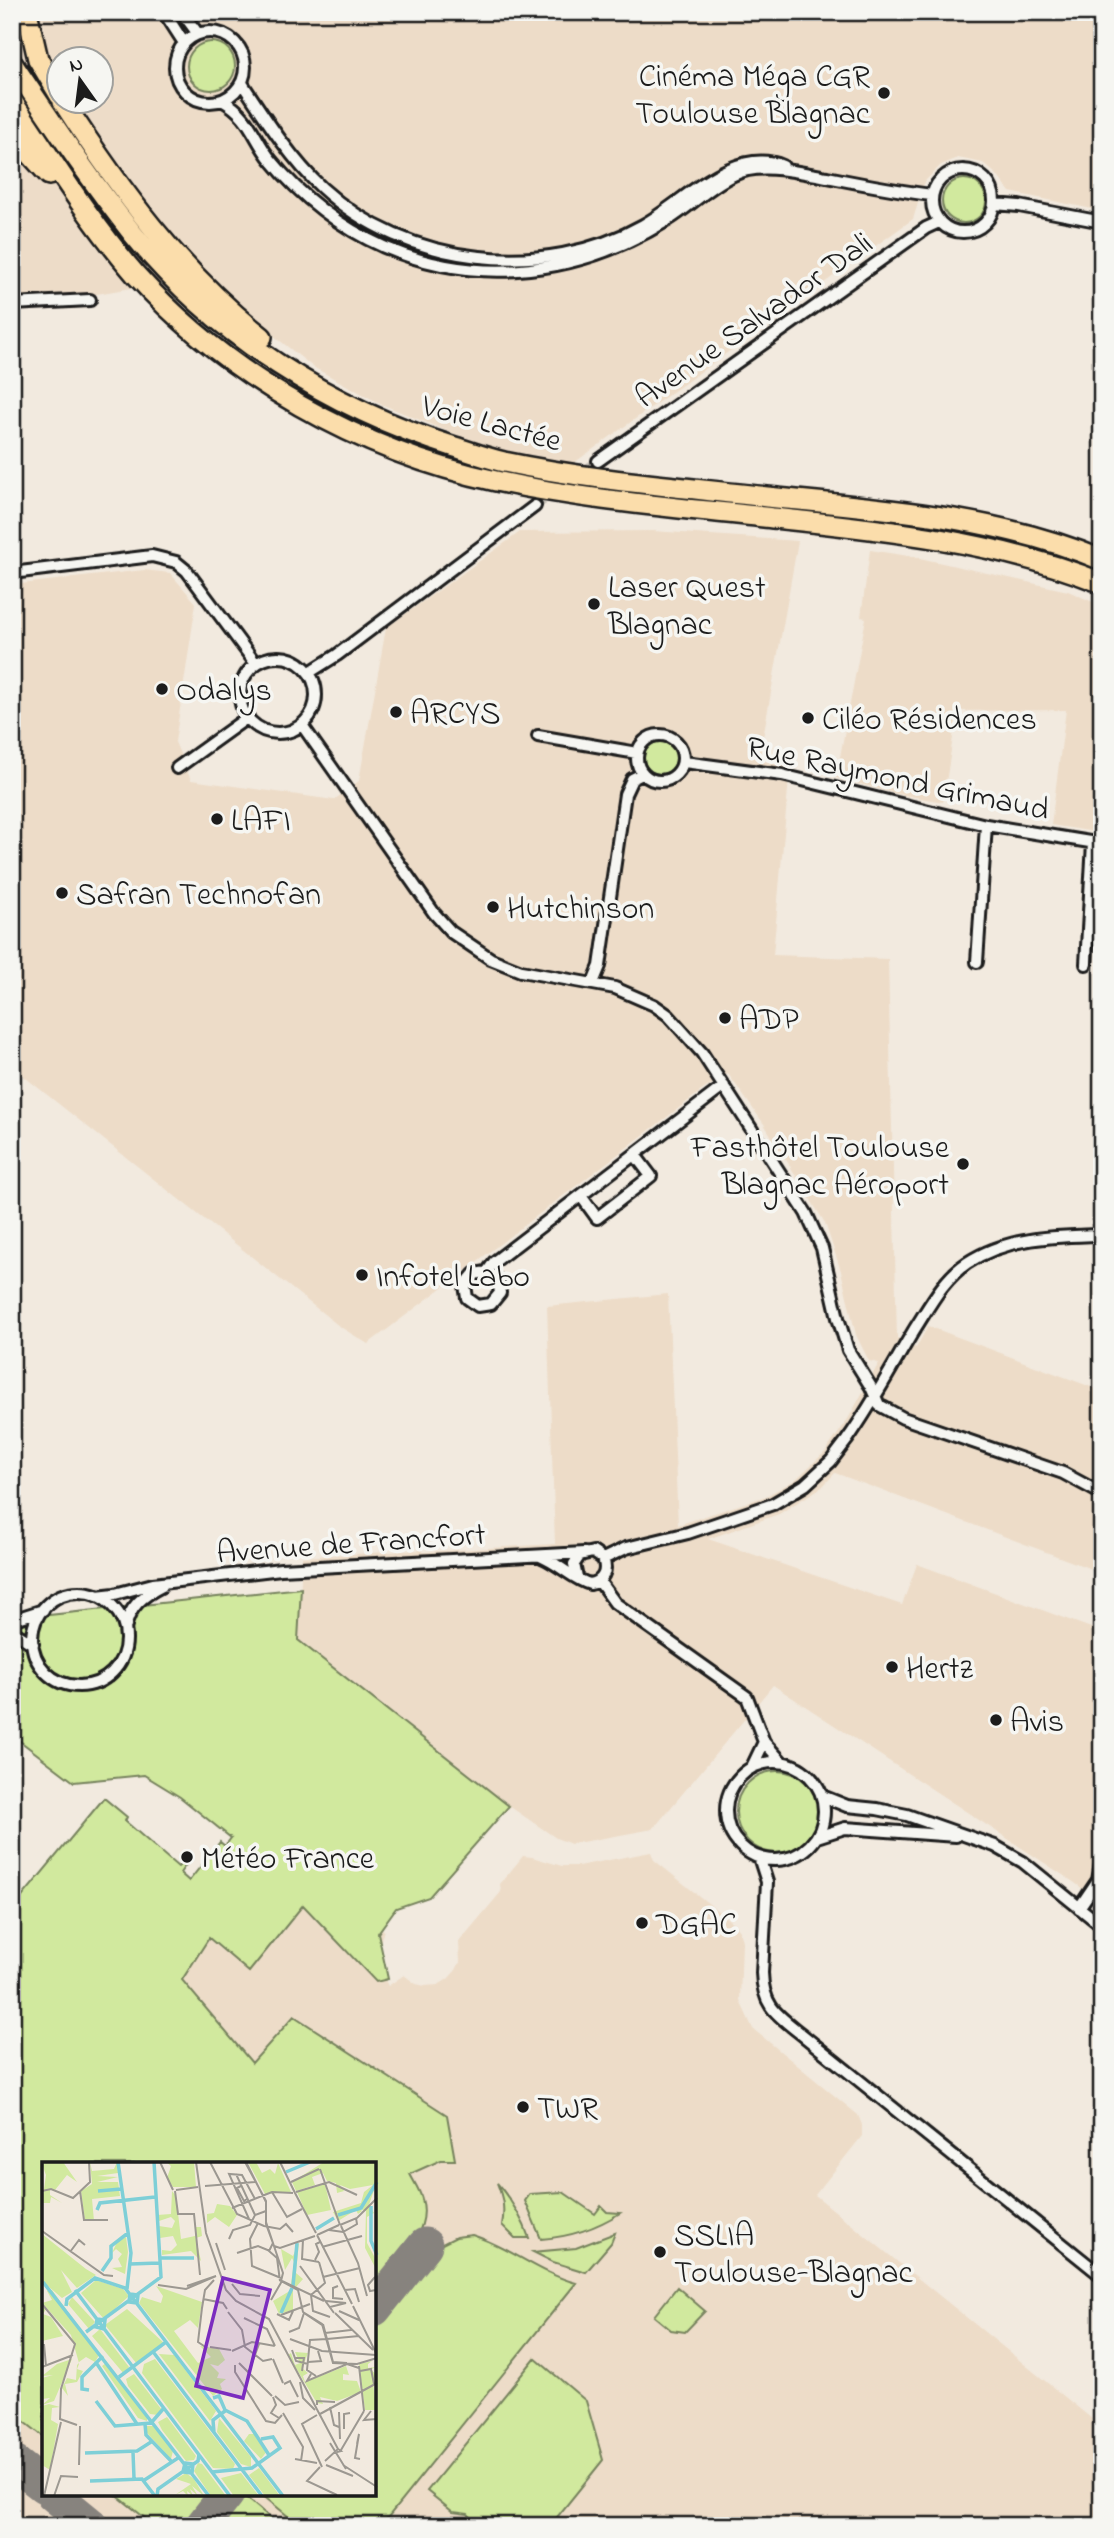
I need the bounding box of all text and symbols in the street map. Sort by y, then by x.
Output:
north arrow [46,46,116,116]
text: N [67,51,86,81]
place label: Cinéma Méga CGR Toulouse Blagnac [635,55,871,139]
marker: Cinéma Méga CGR Toulouse Blagnac [876,85,892,101]
street label: Avenue Salvador Dali [626,222,884,422]
street label: Voie Lactée [415,384,567,467]
place label: Laser Quest Blagnac [607,566,766,650]
marker: Laser Quest Blagnac [586,596,602,612]
place label: Odalys [176,669,272,716]
marker: Odalys [154,681,170,697]
place label: ARCYS [410,692,501,739]
place label: Ciléo Résidences [822,698,1037,745]
marker: ARCYS [388,704,404,720]
marker: Ciléo Résidences [800,710,816,726]
street label: Rue Raymond Grimaud [742,725,1053,835]
place label: LAFI [231,799,291,846]
marker: LAFI [209,811,225,827]
place label: Safran Technofan [76,873,321,920]
marker: Safran Technofan [54,885,70,901]
place label: Hutchinson [507,887,654,934]
marker: Hutchinson [485,899,501,915]
place label: ADP [739,998,799,1045]
marker: ADP [717,1010,733,1026]
place label: Fasthôtel Toulouse Blagnac Aéroport [690,1126,950,1210]
marker: Fasthôtel Toulouse Blagnac Aéroport [955,1156,971,1172]
place label: Infotel Labo [376,1255,530,1302]
marker: Infotel Labo [354,1267,370,1283]
street label: Avenue de Francfort [215,1513,488,1578]
place label: Hertz [906,1647,974,1694]
marker: Hertz [884,1659,900,1675]
place label: Avis [1010,1700,1064,1747]
marker: Avis [988,1712,1004,1728]
place label: Météo France [201,1837,375,1884]
marker: Météo France [179,1849,195,1865]
place label: DGAC [655,1903,737,1950]
marker: DGAC [634,1915,650,1931]
place label: TWR [537,2087,598,2134]
marker: TWR [515,2099,531,2115]
inset map [42,2162,376,2496]
place label: SSLIA Toulouse-Blagnac [674,2214,913,2298]
marker: SSLIA Toulouse-Blagnac [652,2244,668,2260]

